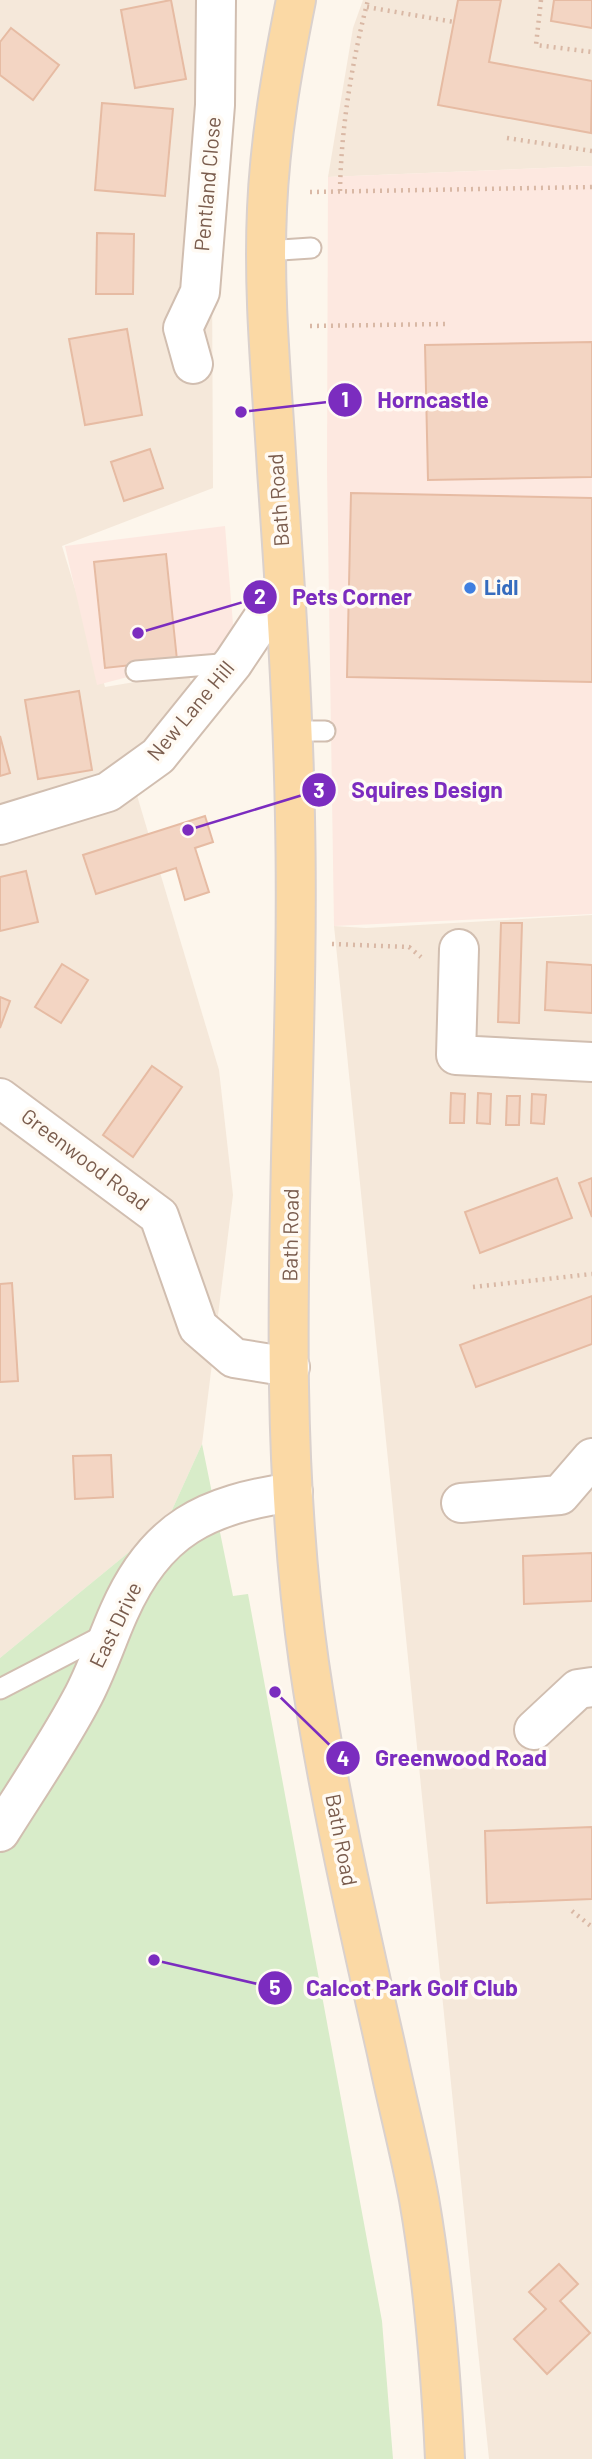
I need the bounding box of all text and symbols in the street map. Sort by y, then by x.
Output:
street label: Pentland Close [188,116,225,252]
callout: Horncastle [328,378,502,422]
text: Horncastle [377,385,489,413]
text: 1 [341,386,349,411]
street label: Bath Road [262,453,293,548]
place label: Lidl [484,574,518,599]
callout: Pets Corner [243,575,426,619]
marker: Lidl [462,580,478,596]
text: Pets Corner [292,582,412,610]
text: 2 [254,583,266,608]
street label: New Lane Hill [141,655,239,765]
callout: Squires Design [302,768,517,812]
text: Squires Design [351,775,503,803]
text: 3 [313,777,325,802]
street label: Greenwood Road [17,1103,155,1215]
street label: Bath Road [276,1188,303,1282]
street label: East Drive [83,1577,146,1671]
callout: Greenwood Road [326,1736,561,1780]
text: Greenwood Road [375,1743,547,1771]
text: 4 [337,1745,349,1770]
street label: Bath Road [321,1792,364,1888]
callout: Calcot Park Golf Club [257,1966,532,2010]
text: Calcot Park Golf Club [306,1973,518,2001]
text: 5 [269,1974,281,1999]

